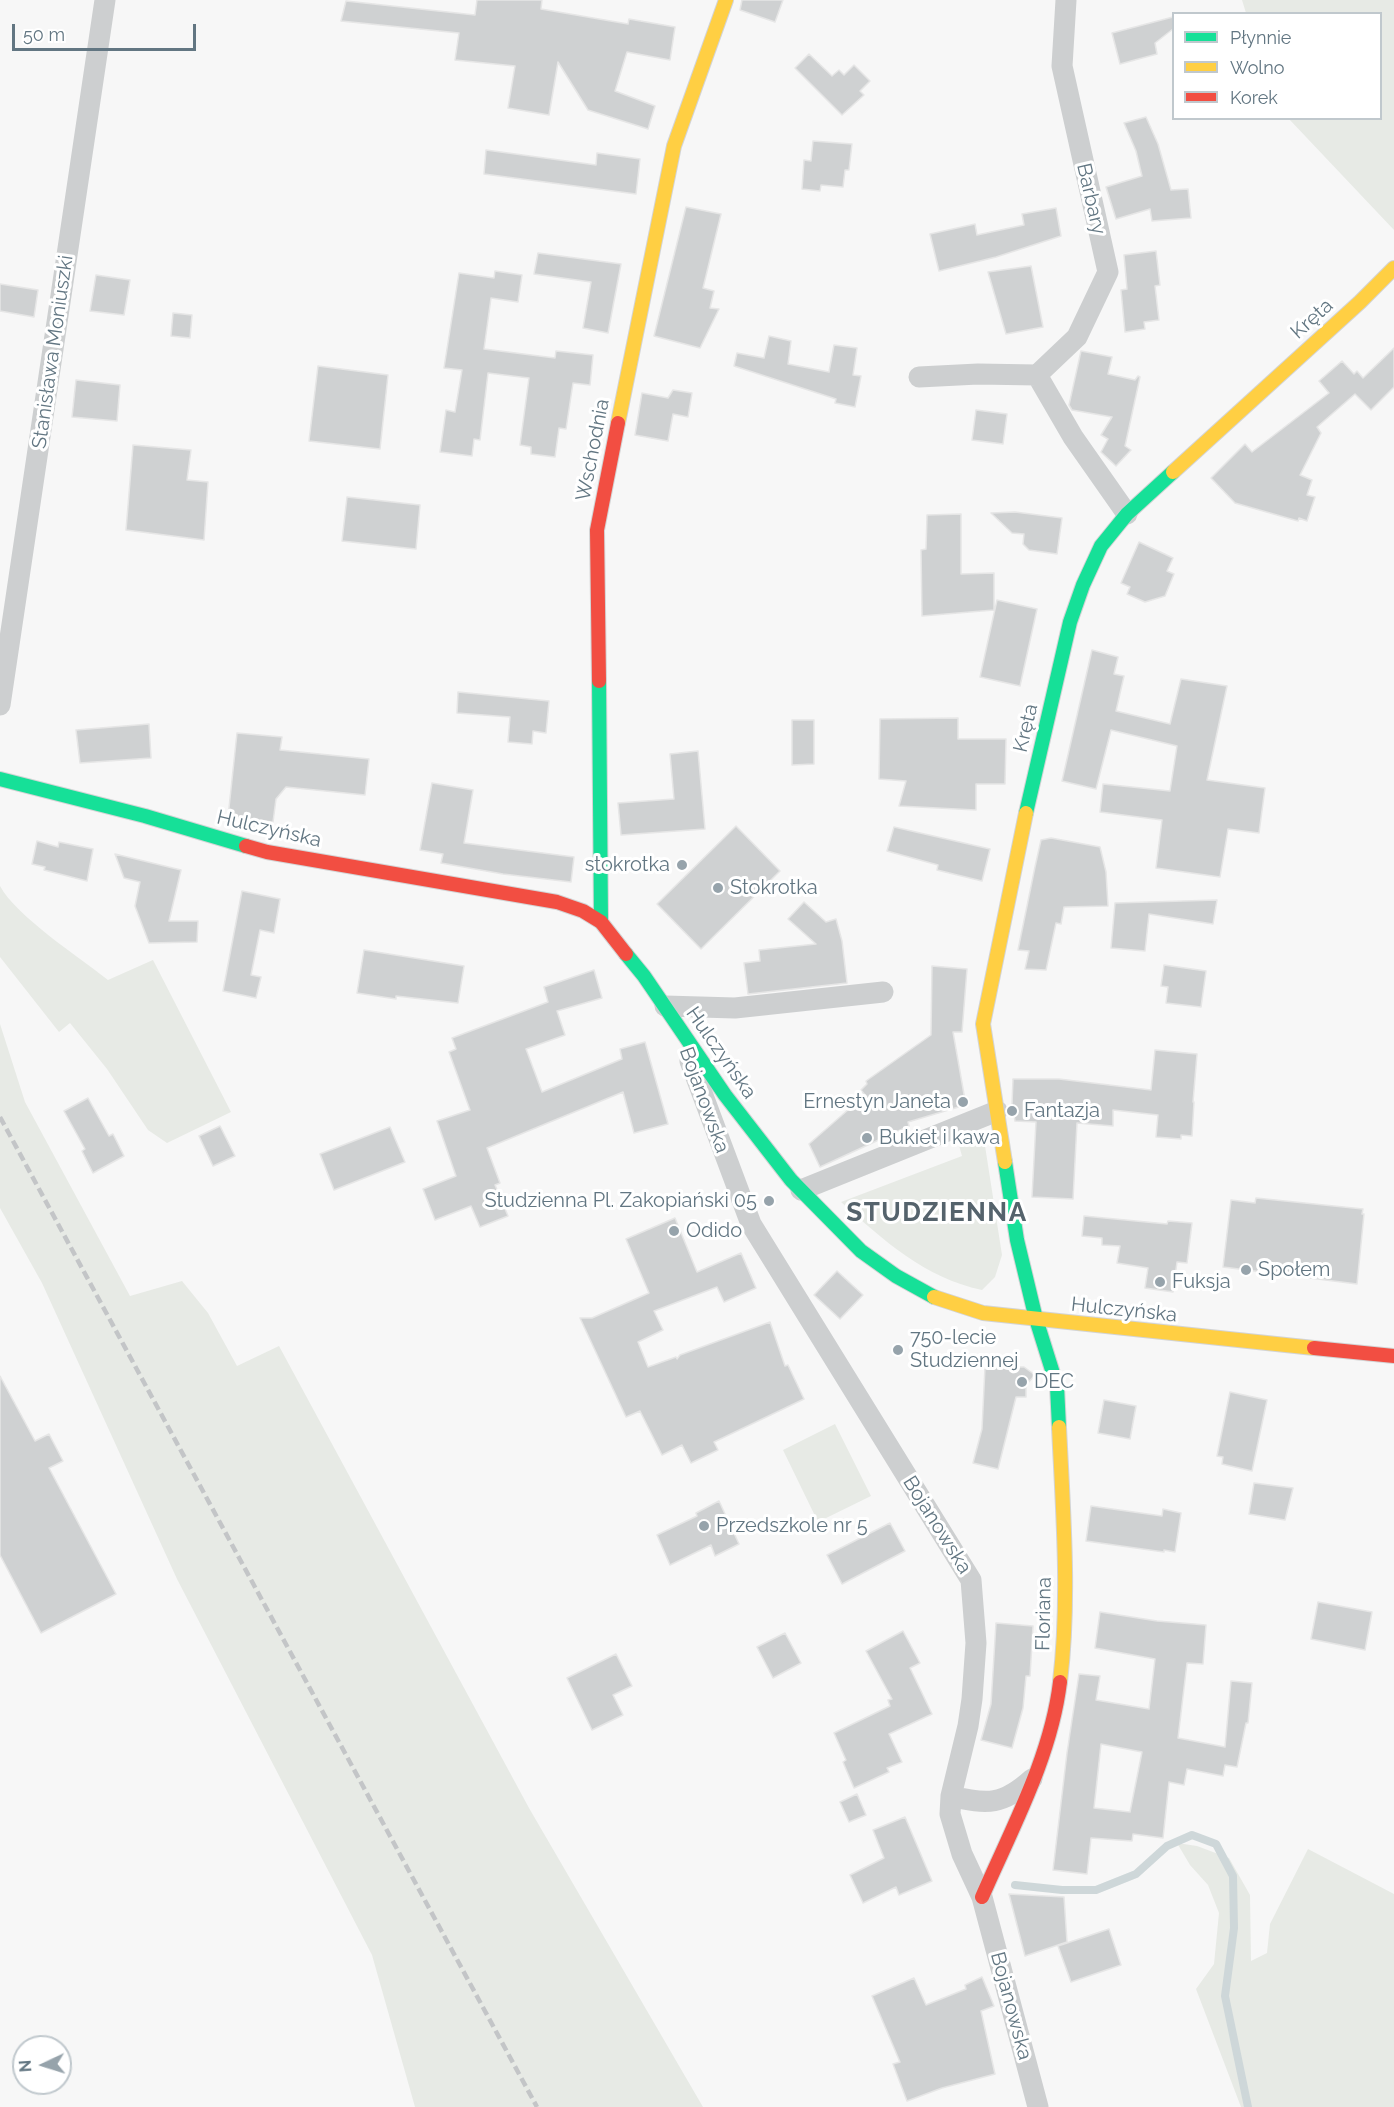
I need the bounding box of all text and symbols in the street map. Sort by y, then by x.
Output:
scale bar [15,12,200,50]
legend [1172,12,1382,120]
text: 50 m [23,24,65,45]
text: Płynnie [1230,27,1291,48]
text: Wolno [1230,57,1284,78]
text: Korek [1230,87,1278,108]
street label: Barbary [1071,161,1111,237]
street label: Stanisława Moniuszki [28,254,78,450]
street label: Kręta [1286,294,1338,344]
street label: Wschodnia [571,397,615,503]
street label: Kręta [1009,702,1043,754]
street label: Hulczyńska [214,805,324,853]
place label: stokrotka [585,853,670,877]
marker: stokrotka [675,858,689,872]
place label: Stokrotka [730,876,818,900]
marker: Stokrotka [711,881,725,895]
street label: Hulczyńska [681,1002,761,1104]
street label: Bojanowska [674,1044,734,1156]
place label: Ernestyn Janeta [803,1090,951,1114]
marker: Ernestyn Janeta [956,1095,970,1109]
place label: Fantazja [1024,1099,1100,1123]
marker: Fantazja [1005,1104,1019,1118]
place label: Bukiet i kawa [879,1126,1000,1150]
marker: Bukiet i kawa [860,1131,874,1145]
place label: Studzienna Pl. Zakopiański 05 [484,1189,757,1213]
marker: Studzienna Pl. Zakopiański 05 [762,1194,776,1208]
district label: STUDZIENNA [846,1197,1028,1229]
place label: Odido [686,1219,742,1243]
marker: Odido [667,1224,681,1238]
place label: Społem [1258,1258,1330,1282]
marker: Społem [1239,1263,1253,1277]
place label: Fuksja [1172,1270,1231,1294]
marker: Fuksja [1153,1275,1167,1289]
street label: Hulczyńska [1070,1292,1178,1328]
place label: 750-lecie Studziennej [910,1326,1018,1373]
marker: 750-lecie Studziennej [891,1343,905,1357]
place label: DEC [1034,1370,1074,1394]
marker: DEC [1015,1375,1029,1389]
street label: Bojanowska [897,1472,977,1578]
place label: Przedszkole nr 5 [716,1514,868,1538]
marker: Przedszkole nr 5 [697,1519,711,1533]
street label: Floriana [1031,1577,1057,1651]
street label: Bojanowska [985,1949,1037,2063]
north arrow [12,2035,72,2095]
text: N [16,2059,35,2073]

